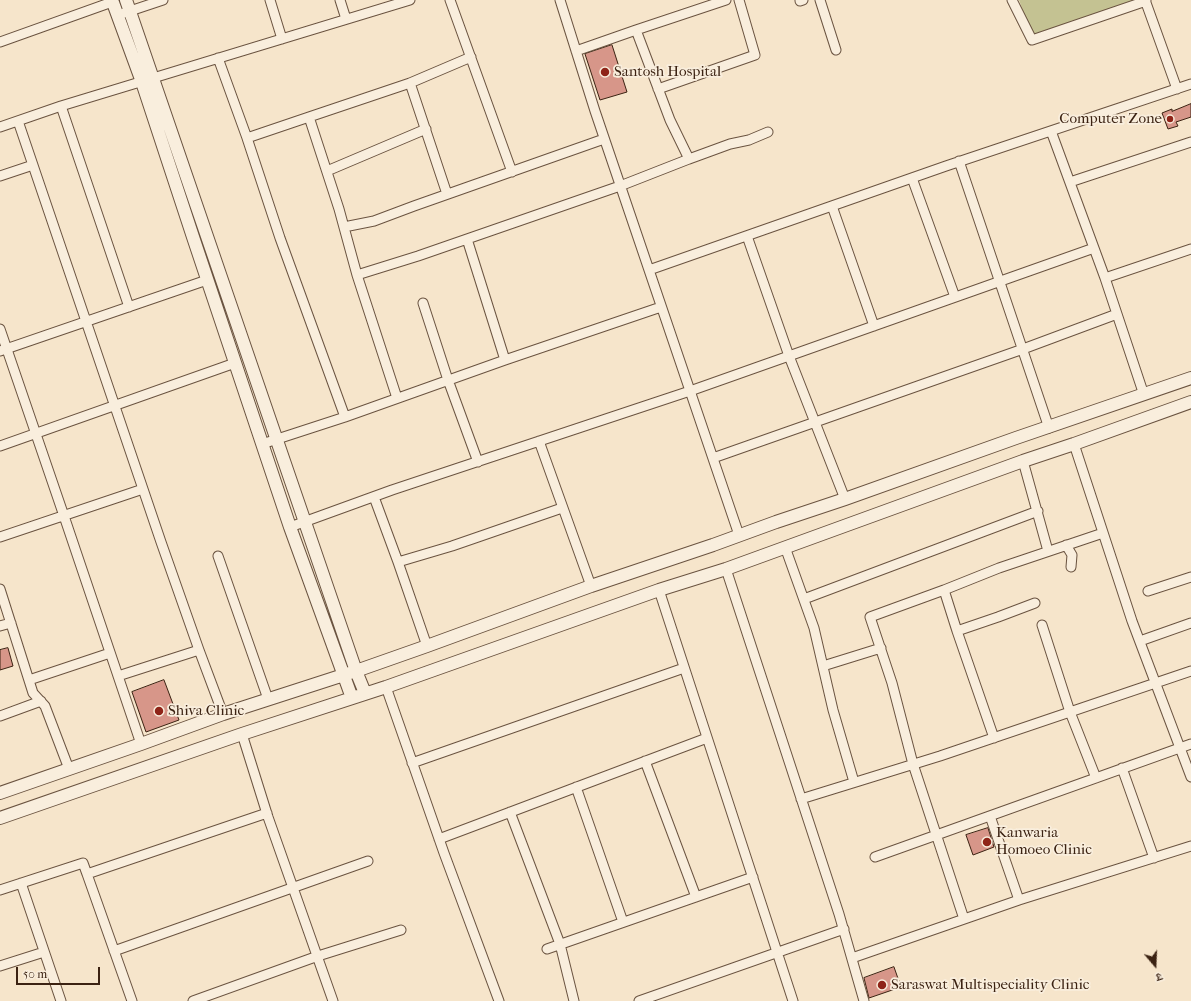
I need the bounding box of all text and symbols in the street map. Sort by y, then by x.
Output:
place label: Santosh Hospital [614,63,721,81]
marker: Santosh Hospital [599,66,611,78]
place label: Computer Zone [1059,110,1162,128]
marker: Computer Zone [1165,114,1175,124]
place label: Shiva Clinic [168,702,244,720]
marker: Shiva Clinic [153,705,165,717]
place label: Kanwaria Homoeo Clinic [996,824,1092,859]
marker: Kanwaria Homoeo Clinic [981,836,993,848]
north arrow [1135,945,1175,985]
scale bar [18,959,102,985]
text: 50 m [23,967,47,981]
text: उ [1154,970,1164,984]
place label: Saraswat Multispeciality Clinic [891,976,1089,994]
marker: Saraswat Multispeciality Clinic [876,979,888,991]

